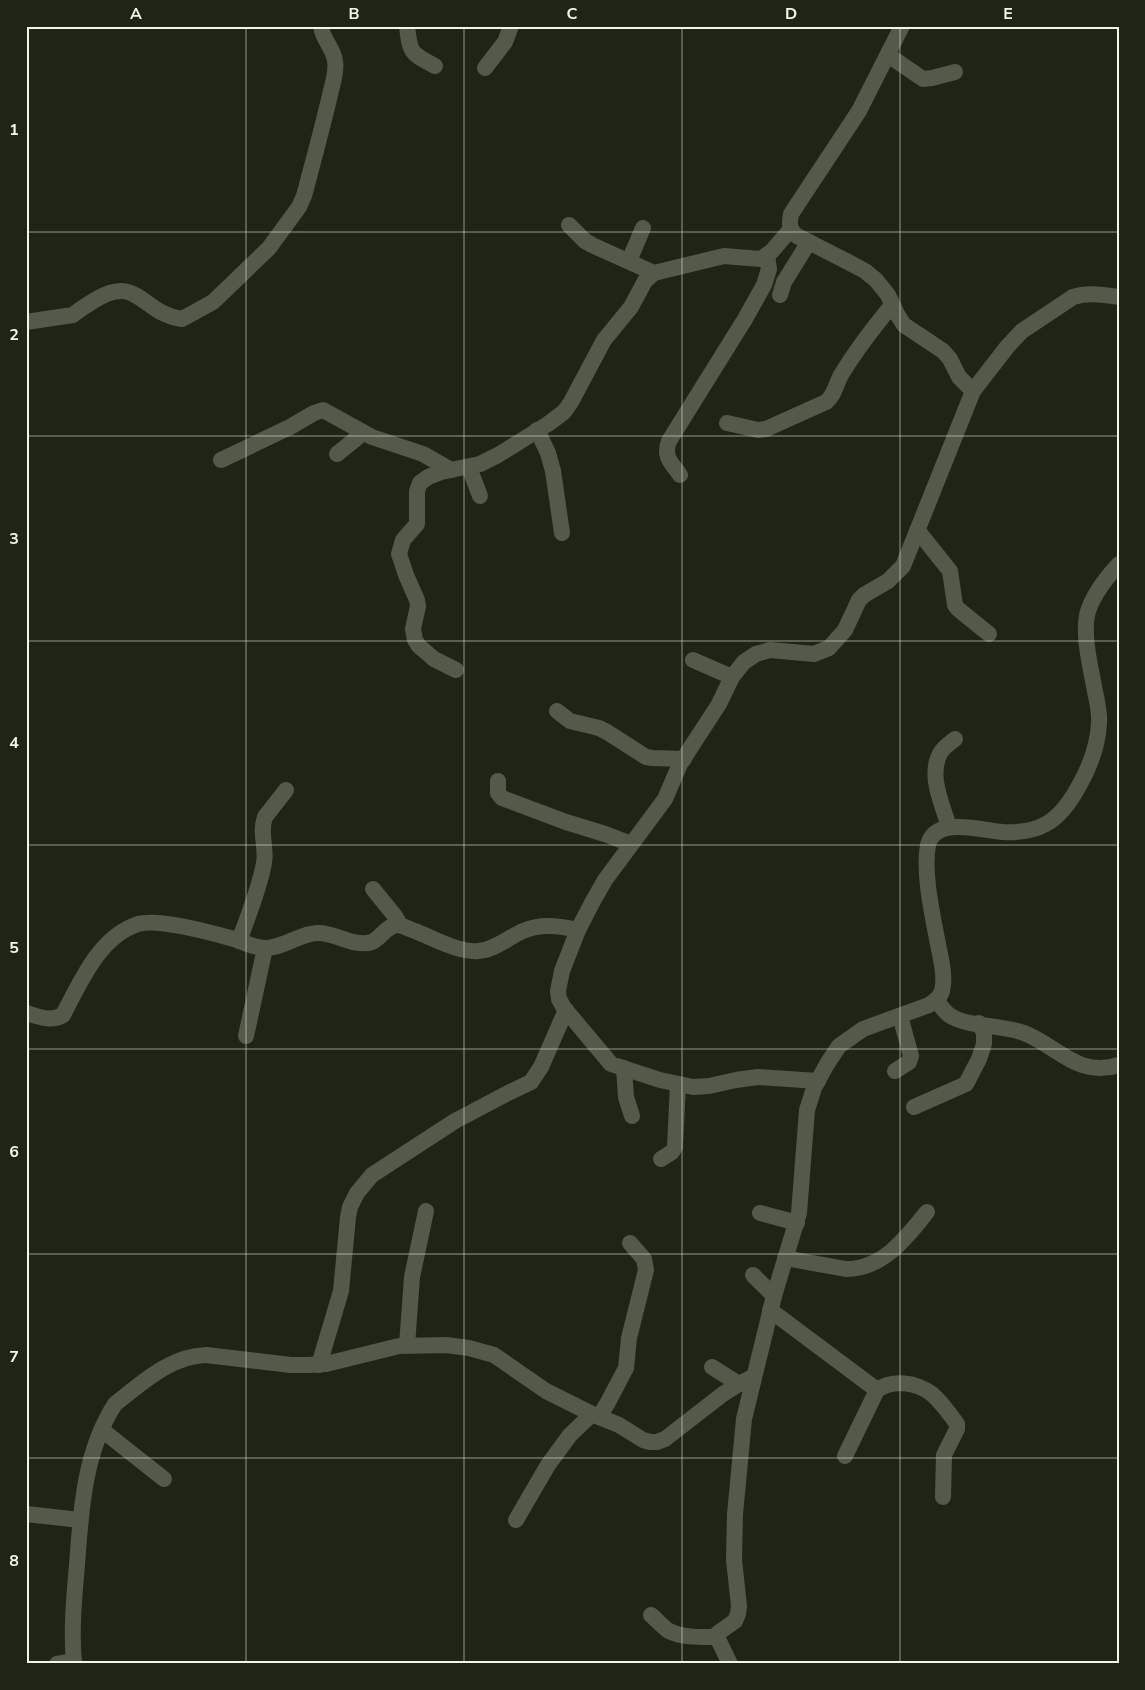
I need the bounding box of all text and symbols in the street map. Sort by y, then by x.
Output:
text: A [130,3,142,25]
text: B [348,3,360,25]
text: C [567,3,578,25]
text: D [785,3,797,25]
text: E [1003,3,1013,25]
text: 1 [9,119,19,141]
text: 2 [9,324,19,346]
text: 3 [9,528,19,550]
text: 4 [9,732,19,754]
text: 5 [9,937,19,959]
text: 6 [9,1141,19,1163]
text: 7 [9,1346,19,1368]
text: 8 [9,1550,19,1572]

